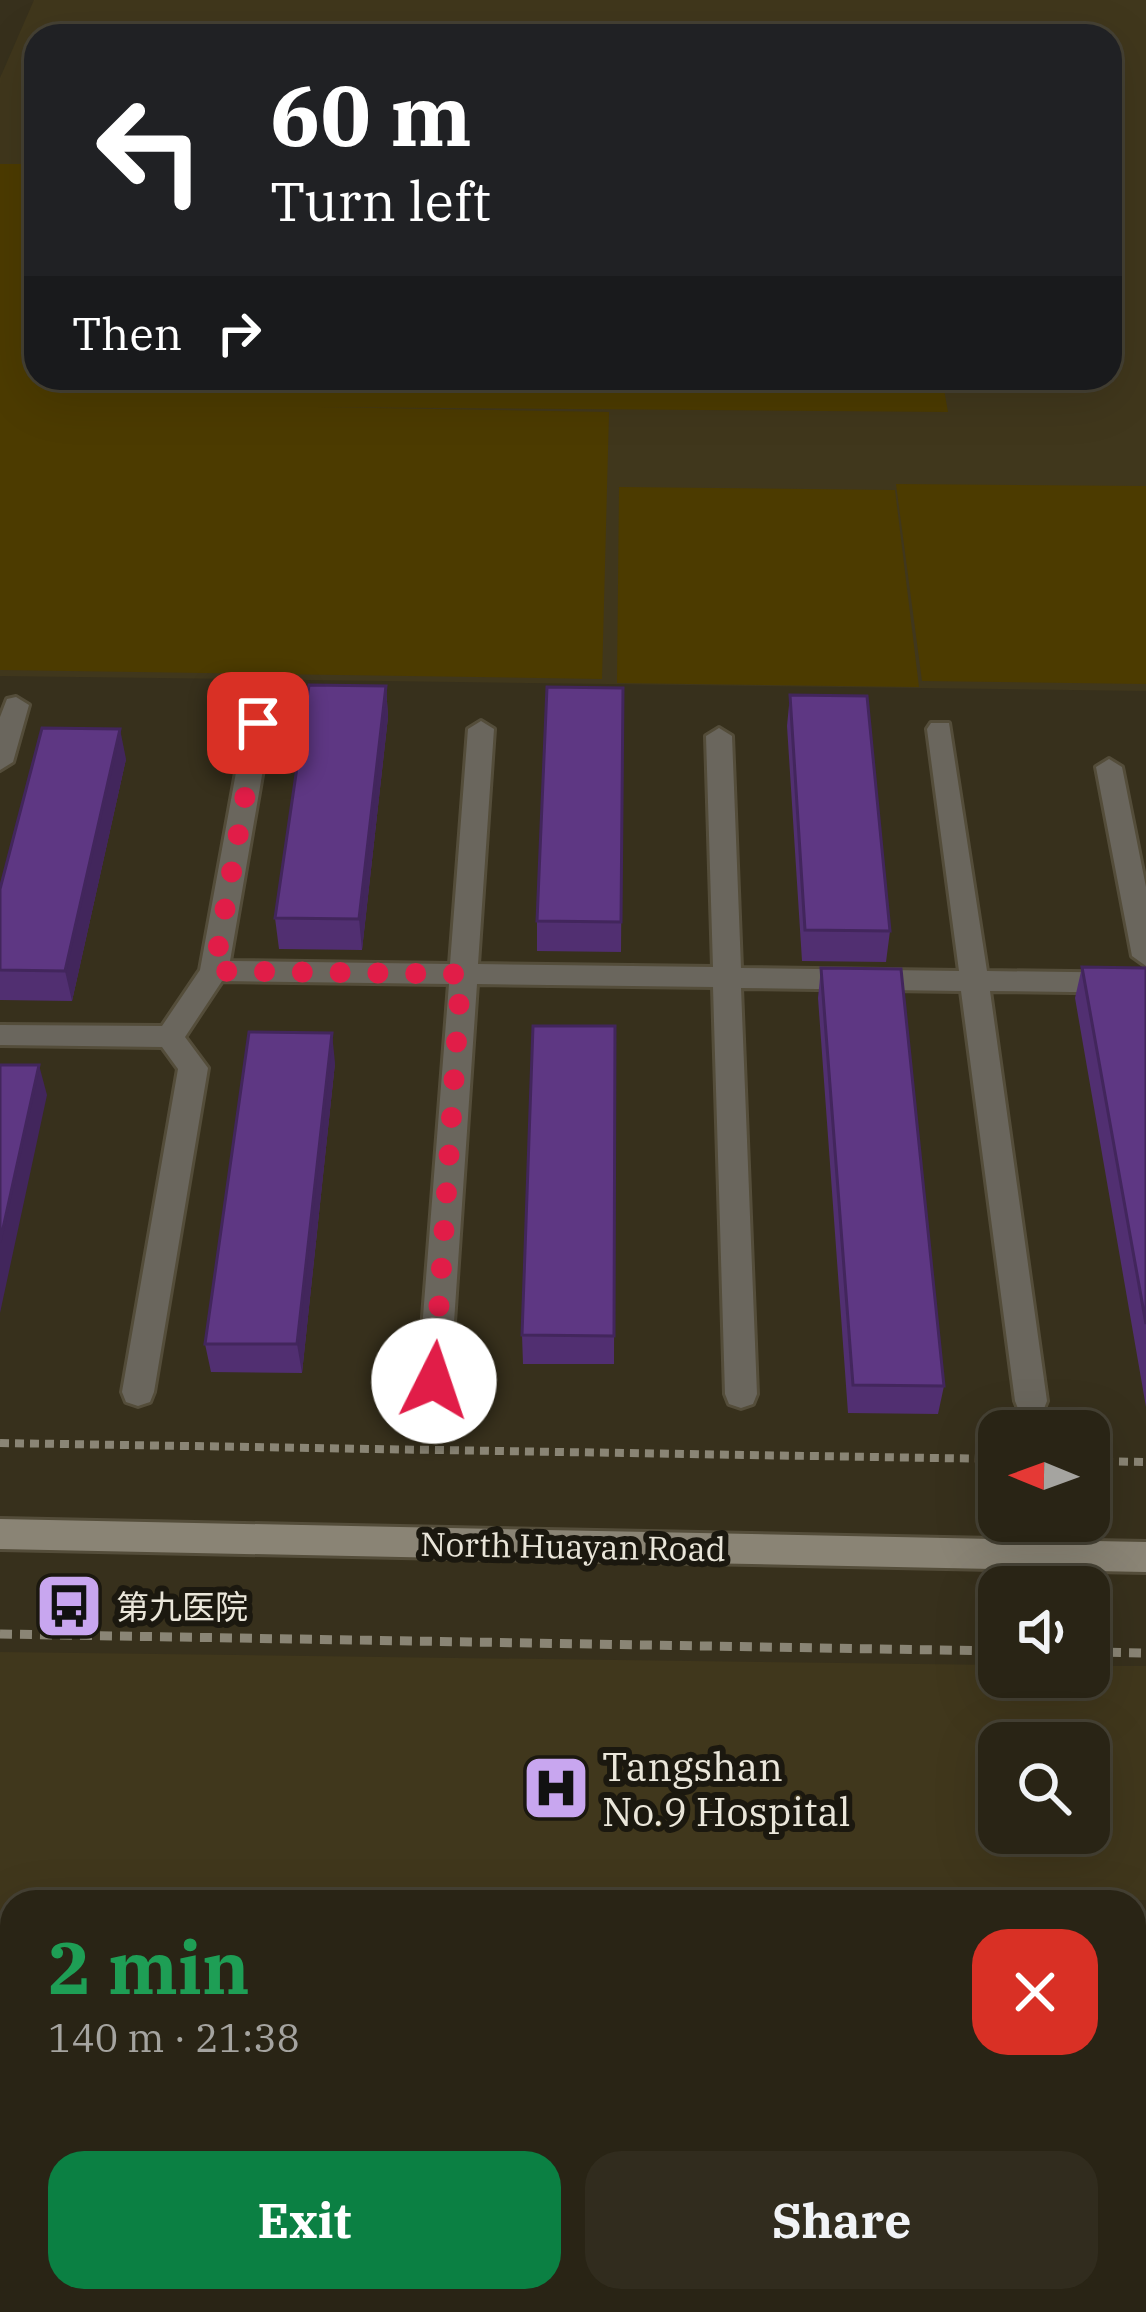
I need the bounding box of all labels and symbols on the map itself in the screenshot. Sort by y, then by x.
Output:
pin [207,672,309,774]
position arrow [371,1318,497,1444]
north arrow [978,1410,1110,1542]
street label: North Huayan Road [420,1522,726,1570]
bus stop icon: 第九医院 [34,1571,104,1641]
place label: 第九医院 [116,1585,248,1628]
place label: Tangshan No.9 Hospital [602,1741,851,1837]
hospital icon: Tangshan No.9 Hospital [521,1753,591,1823]

